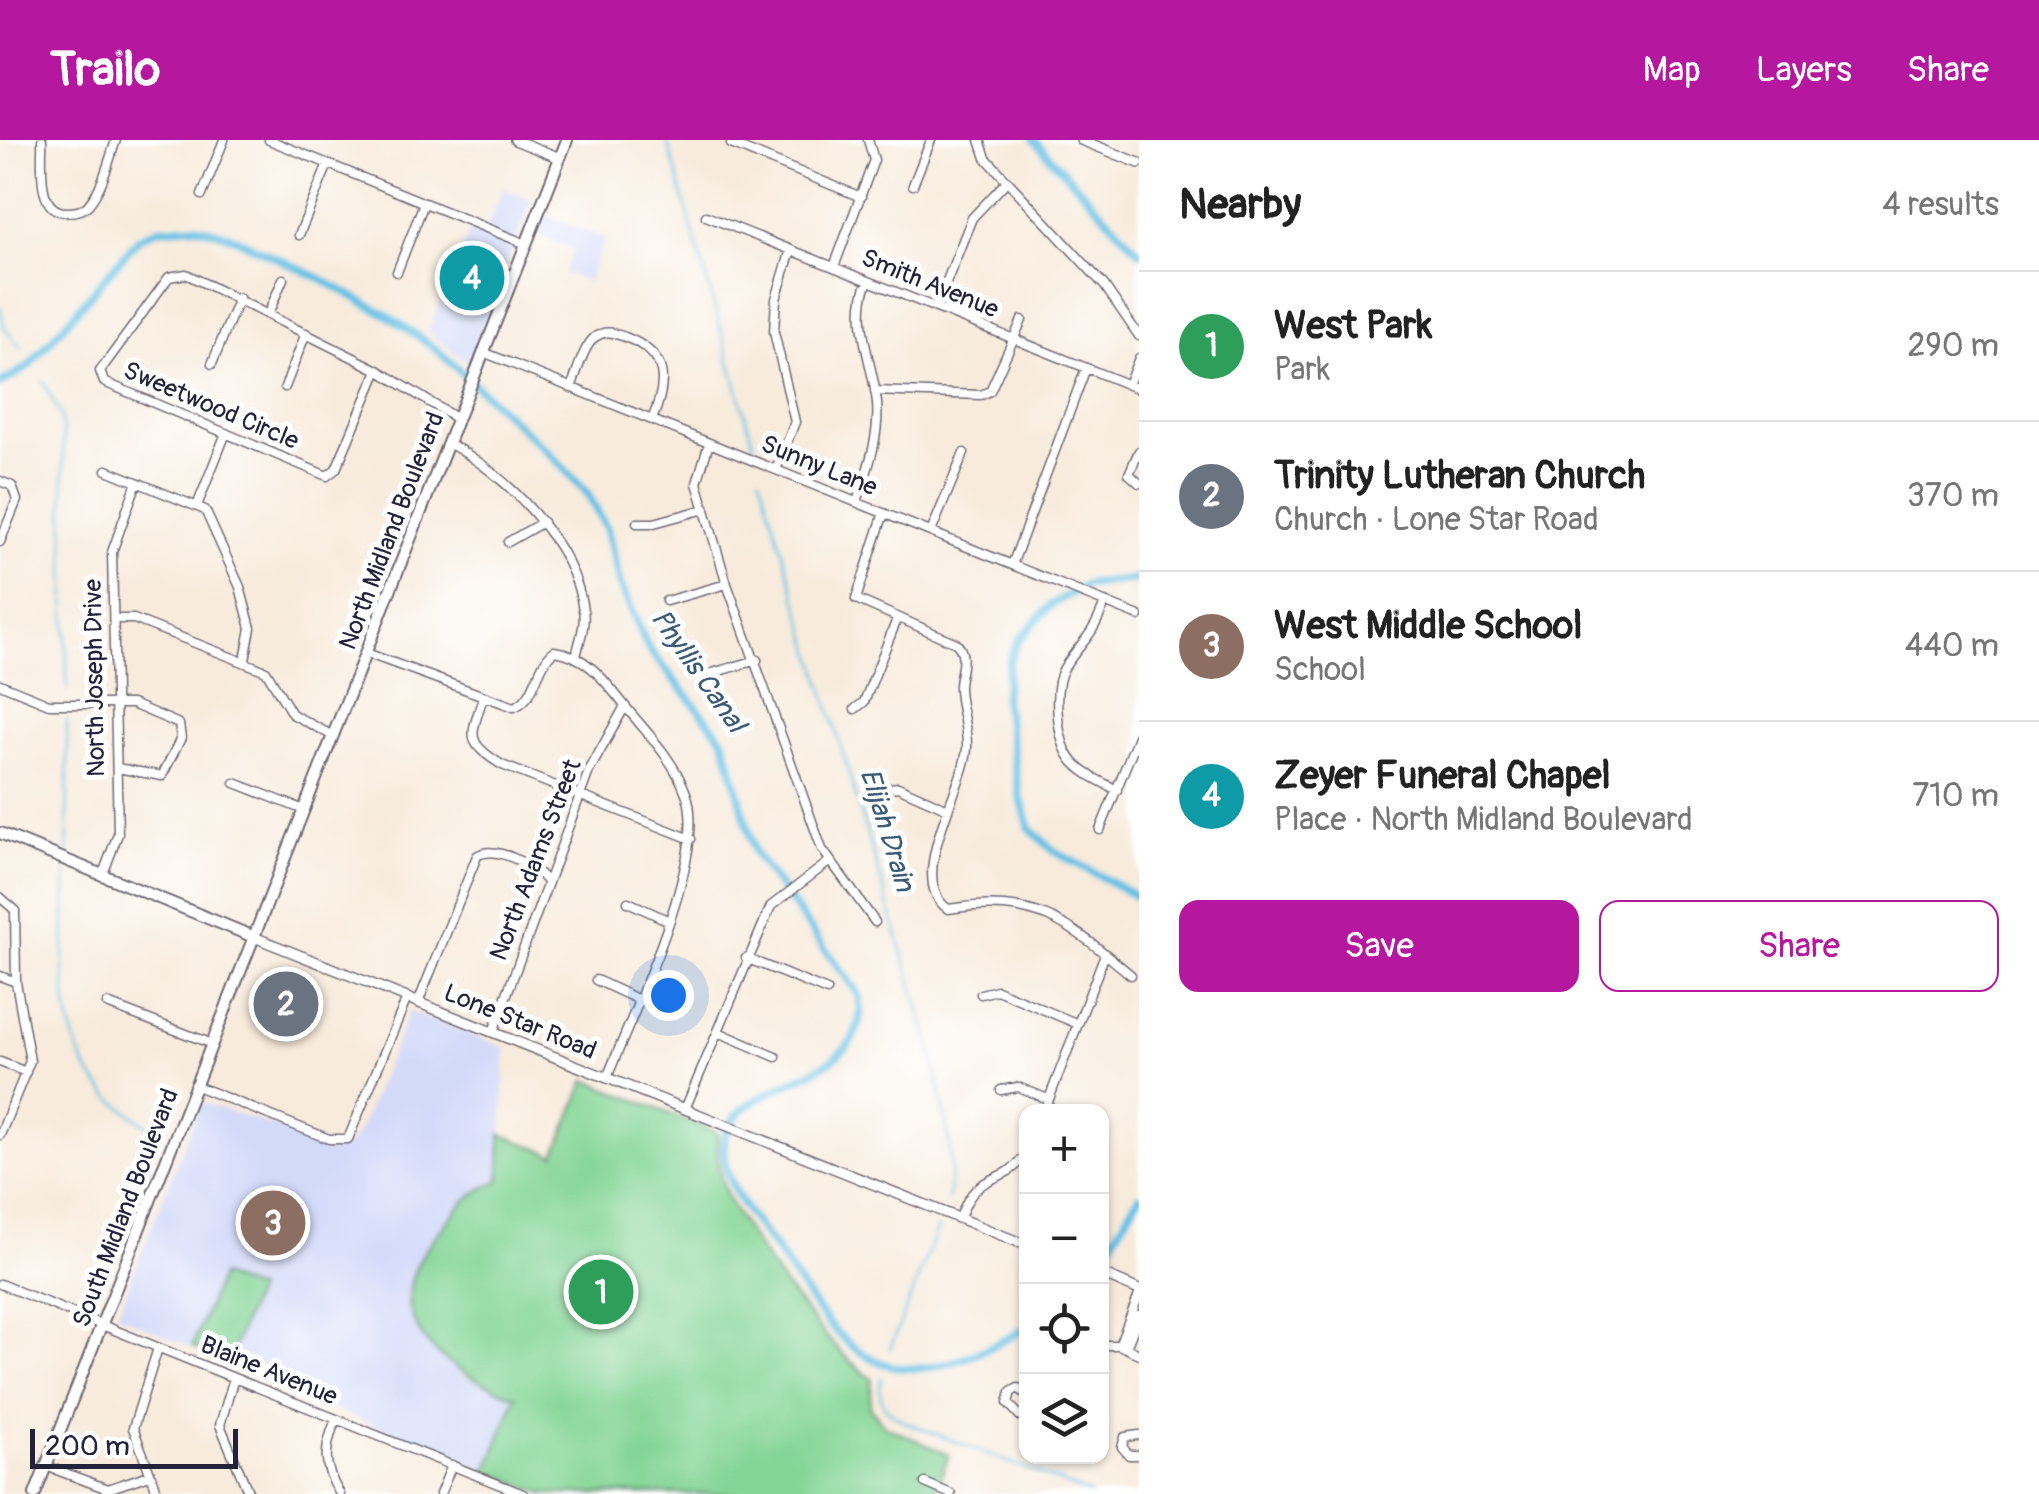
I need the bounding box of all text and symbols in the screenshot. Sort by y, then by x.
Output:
text: Trailo [50,40,160,100]
text: Map [1643,48,1701,92]
text: Layers [1756,48,1852,92]
text: Share [1907,48,1989,92]
text: Nearby [1179,179,1301,231]
text: 4 results [1882,185,1999,225]
pin: 4 [440,240,504,316]
street label: Smith Avenue [857,242,1004,326]
text: West Park [1274,302,1432,350]
text: 1 [1205,326,1218,366]
text: 290 m [1907,326,1999,366]
text: Park [1274,350,1330,390]
street label: Sweetwood Circle [119,355,304,457]
street label: North Midland Boulevard [332,408,452,654]
street label: Sunny Lane [756,429,882,504]
text: Trinity Lutheran Church [1274,452,1645,500]
text: 2 [1203,476,1220,516]
text: 370 m [1907,476,1999,516]
text: Church · Lone Star Road [1274,500,1599,540]
street label: North Joseph Drive [78,578,112,777]
text: West Middle School [1274,602,1582,650]
water label: Phyllis Canal [643,603,755,742]
text: 3 [1203,626,1220,666]
text: 440 m [1905,626,1999,666]
text: School [1274,650,1366,690]
text: Zeyer Funeral Chapel [1274,752,1611,800]
street label: North Adams Street [483,754,589,965]
water label: Elijah Drain [852,764,923,897]
text: 4 [1202,776,1221,816]
text: 710 m [1912,776,1999,816]
text: Place · North Midland Boulevard [1274,800,1693,840]
button: Save [1179,900,1579,992]
button: Share [1599,900,1999,992]
pin: 2 [254,966,318,1042]
your location [643,970,694,1021]
street label: Lone Star Road [439,977,601,1067]
street label: South Midland Boulevard [66,1084,186,1332]
map controls [1019,1104,1109,1464]
button: + [1019,1104,1109,1194]
pin: 3 [240,1186,306,1260]
button: − [1019,1194,1109,1284]
pin: 1 [568,1254,634,1330]
button: locate [1019,1284,1109,1374]
street label: Blaine Avenue [196,1330,342,1413]
button: layers [1019,1374,1109,1464]
scale bar [30,1424,238,1468]
text: 200 m [45,1429,130,1464]

